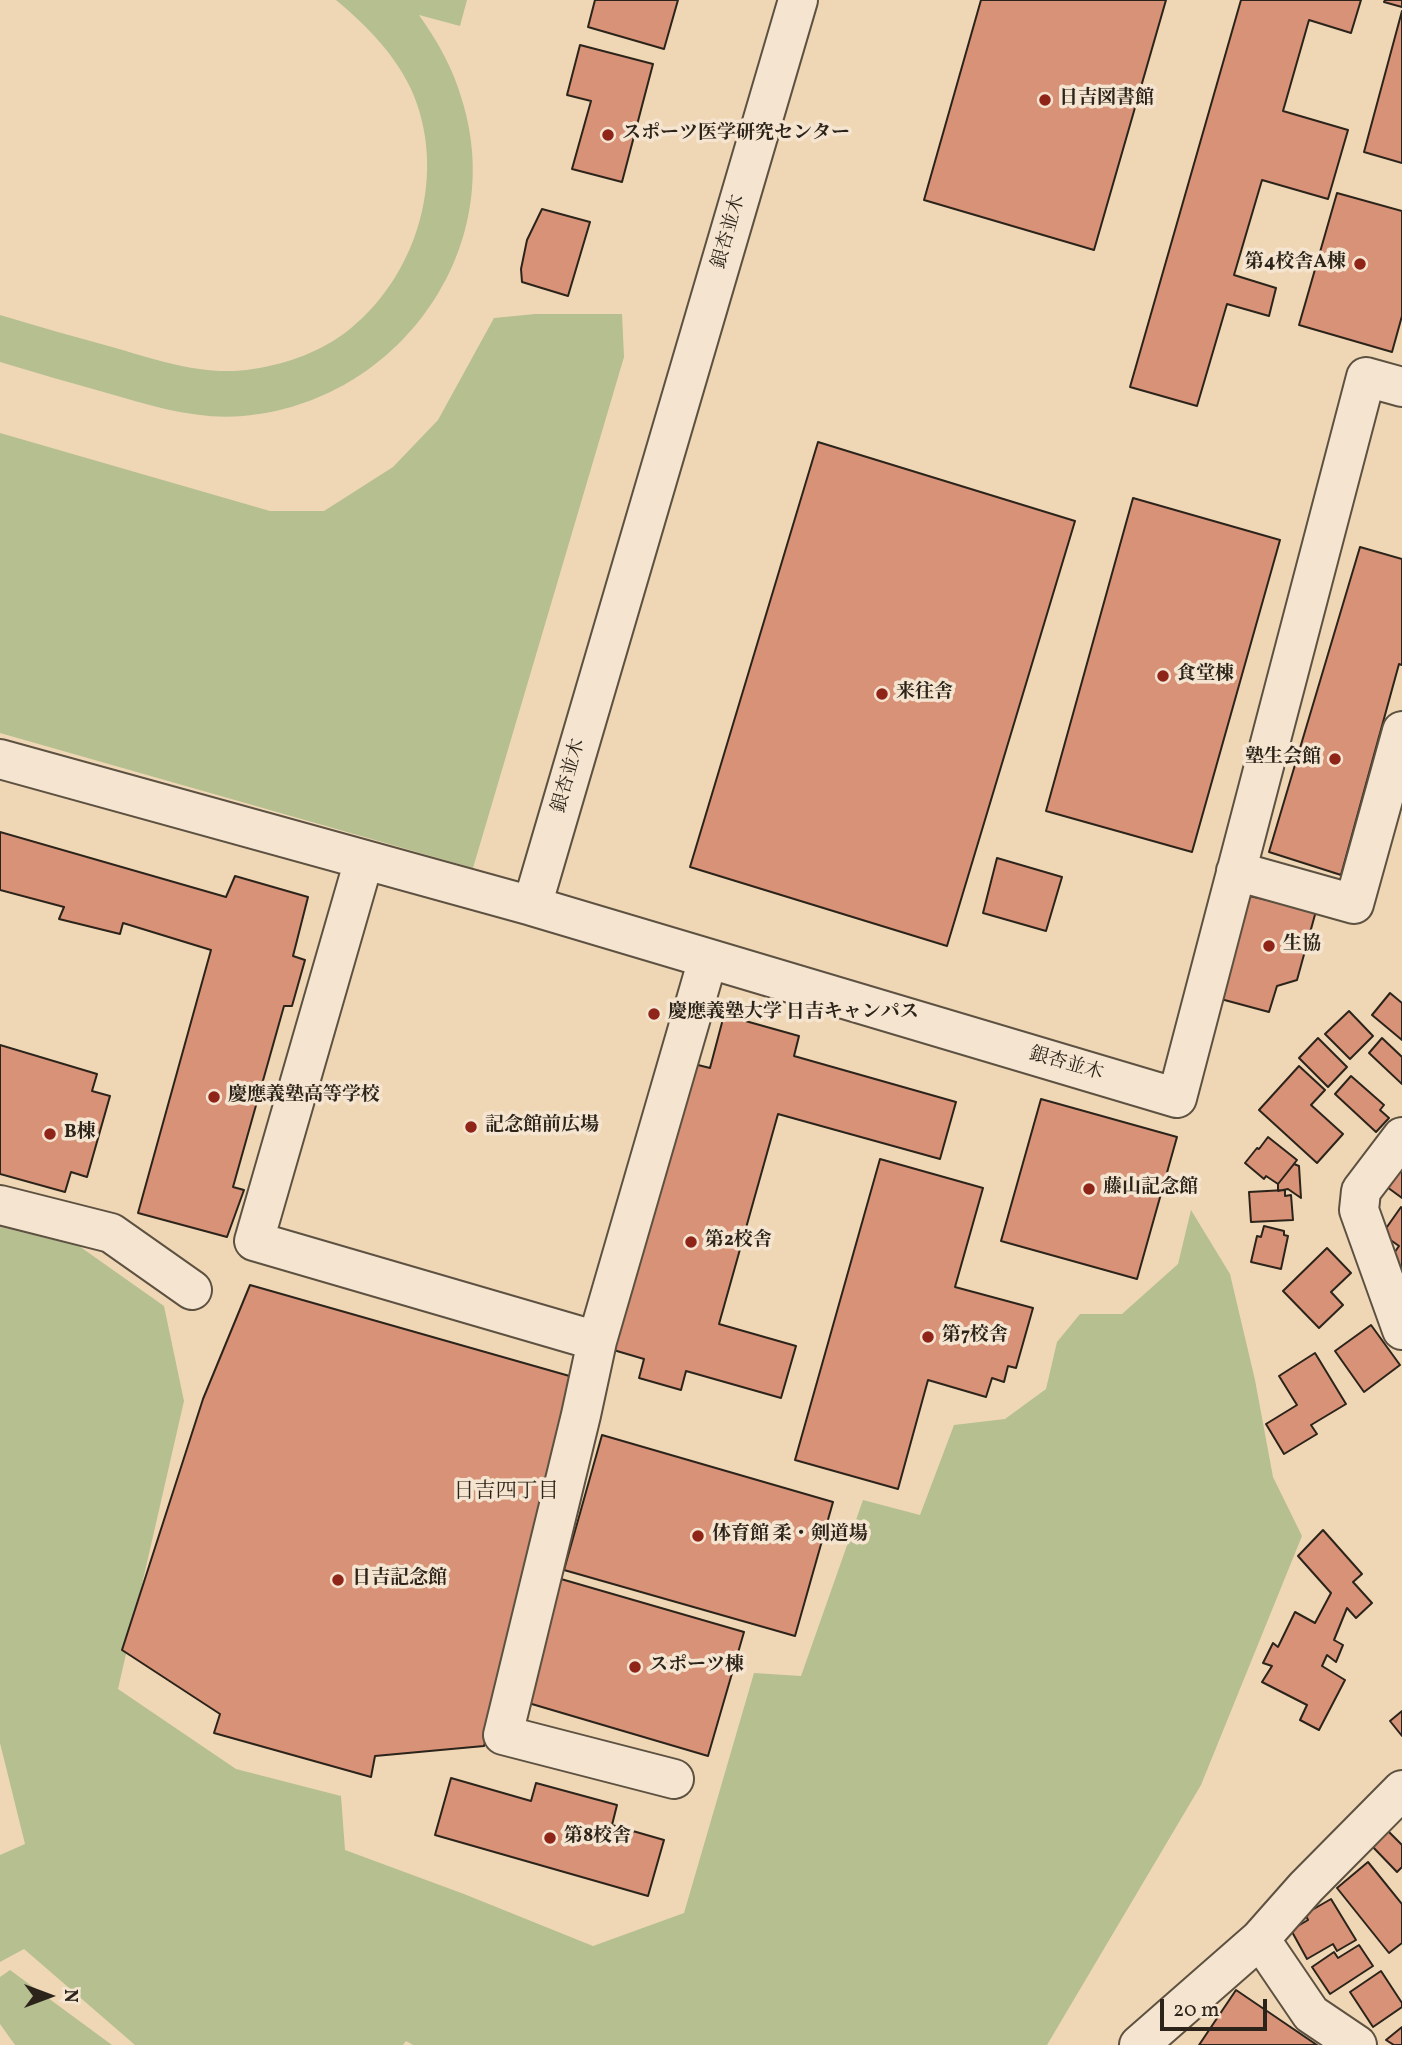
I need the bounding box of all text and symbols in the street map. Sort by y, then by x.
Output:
place label: 日吉図書館 [1059,89,1154,111]
marker: 日吉図書館 [1037,92,1053,108]
place label: スポーツ医学研究センター [622,124,850,146]
marker: スポーツ医学研究センター [600,127,616,143]
street label: 銀杏並木 [709,192,751,272]
place label: 第4校舎A棟 [1245,253,1346,275]
marker: 第4校舎A棟 [1352,256,1368,272]
place label: 食堂棟 [1177,665,1234,687]
marker: 食堂棟 [1155,668,1171,684]
place label: 来往舎 [896,683,953,705]
marker: 来往舎 [874,686,890,702]
street label: 銀杏並木 [549,736,591,816]
place label: 塾生会館 [1245,748,1321,770]
marker: 塾生会館 [1327,751,1343,767]
place label: 生協 [1283,935,1321,957]
marker: 生協 [1261,938,1277,954]
place label: 慶應義塾大学 日吉キャンパス [668,1003,919,1025]
marker: 慶應義塾大学 日吉キャンパス [646,1006,662,1022]
street label: 銀杏並木 [1026,1044,1106,1086]
place label: 慶應義塾高等学校 [228,1086,380,1108]
marker: 慶應義塾高等学校 [206,1089,222,1105]
place label: 記念館前広場 [485,1116,599,1138]
marker: 記念館前広場 [463,1119,479,1135]
place label: B棟 [64,1123,96,1145]
marker: B棟 [42,1126,58,1142]
place label: 藤山記念館 [1103,1178,1198,1200]
marker: 藤山記念館 [1081,1181,1097,1197]
place label: 第2校舎 [705,1231,772,1253]
marker: 第2校舎 [683,1234,699,1250]
place label: 第7校舎 [942,1326,1008,1348]
marker: 第7校舎 [920,1329,936,1345]
district label: 日吉四丁目 [454,1480,558,1506]
place label: 体育館 柔・剣道場 [712,1525,868,1547]
marker: 体育館 柔・剣道場 [690,1528,706,1544]
place label: 日吉記念館 [352,1569,447,1591]
marker: 日吉記念館 [330,1572,346,1588]
place label: スポーツ棟 [649,1656,744,1678]
marker: スポーツ棟 [627,1659,643,1675]
place label: 第8校舎 [564,1827,631,1849]
marker: 第8校舎 [542,1830,558,1846]
north arrow [14,1961,84,2031]
scale bar [1164,1986,1271,2030]
text: N [57,1989,83,2003]
text: 20 m [1173,1996,1219,2025]

